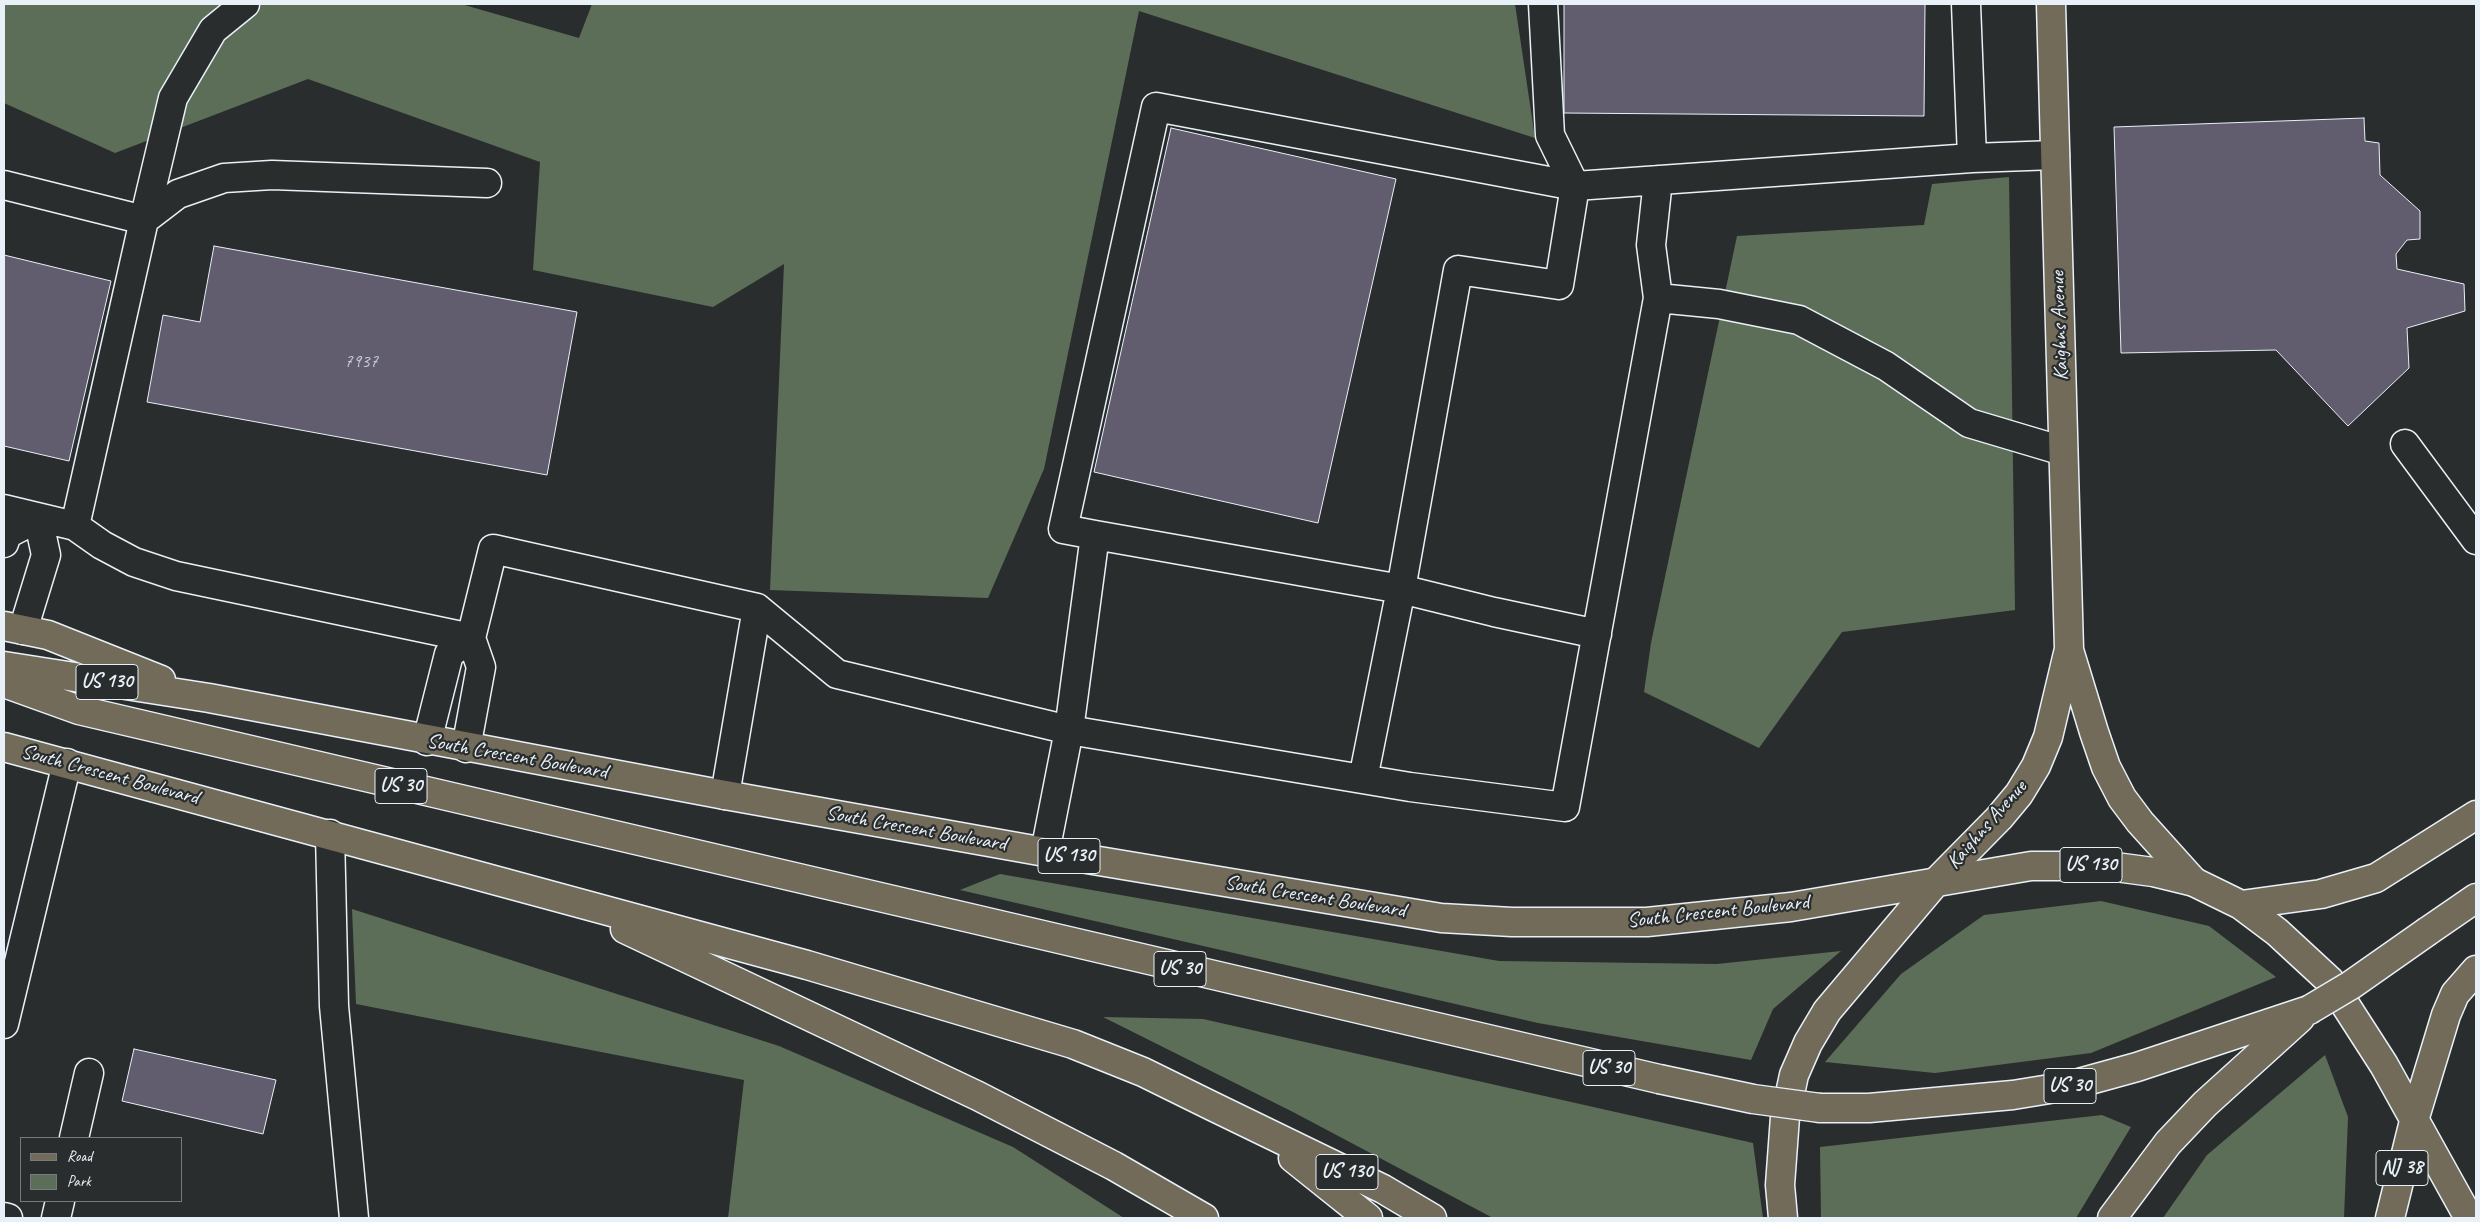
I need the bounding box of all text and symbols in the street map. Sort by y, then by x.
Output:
street label: Kaighns Avenue [2045,271,2075,381]
house number: 7937 [344,351,378,373]
road number: US 130 [76,664,138,700]
street label: South Crescent Boulevard [425,729,609,785]
street label: South Crescent Boulevard [18,739,202,811]
road number: US 30 [375,768,427,804]
street label: Kaighns Avenue [1942,775,2032,875]
street label: South Crescent Boulevard [824,801,1008,857]
road number: US 130 [1038,838,1100,874]
road number: US 130 [2060,848,2122,882]
street label: South Crescent Boulevard [1223,870,1407,924]
street label: South Crescent Boulevard [1626,890,1810,934]
road number: US 30 [1154,952,1206,986]
road number: US 30 [1583,1050,1635,1086]
road number: US 30 [2044,1068,2096,1104]
legend [20,1137,182,1202]
text: Road [67,1147,92,1166]
road number: NJ 38 [2376,1150,2428,1186]
road number: US 130 [1316,1154,1378,1190]
text: Park [67,1172,91,1191]

